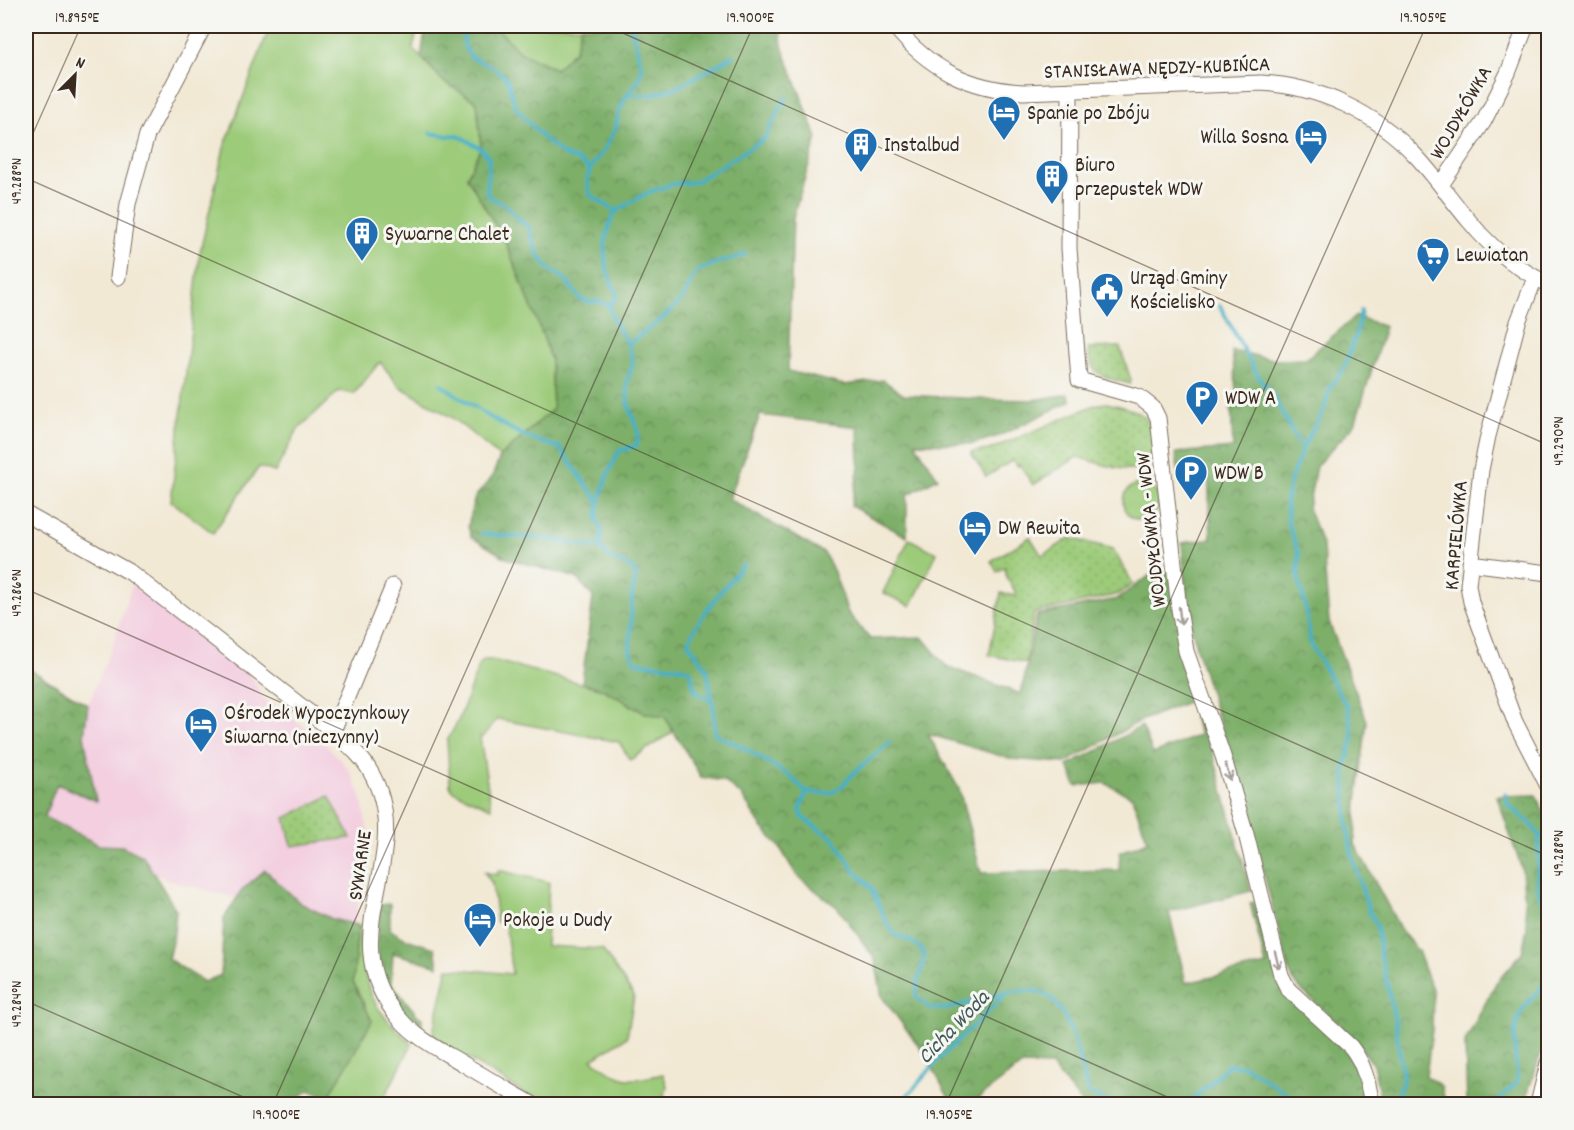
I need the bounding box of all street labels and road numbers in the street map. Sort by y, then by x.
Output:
street label: STANISŁAWA NĘDZY-KUBIŃCA [1043,51,1271,89]
street label: WOJDYŁÓWKA [1424,61,1502,166]
street label: WOJDYŁÓWKA - WDW [1130,450,1176,609]
street label: KARPIELÓWKA [1438,479,1478,591]
street label: SYWARNE [342,828,382,902]

